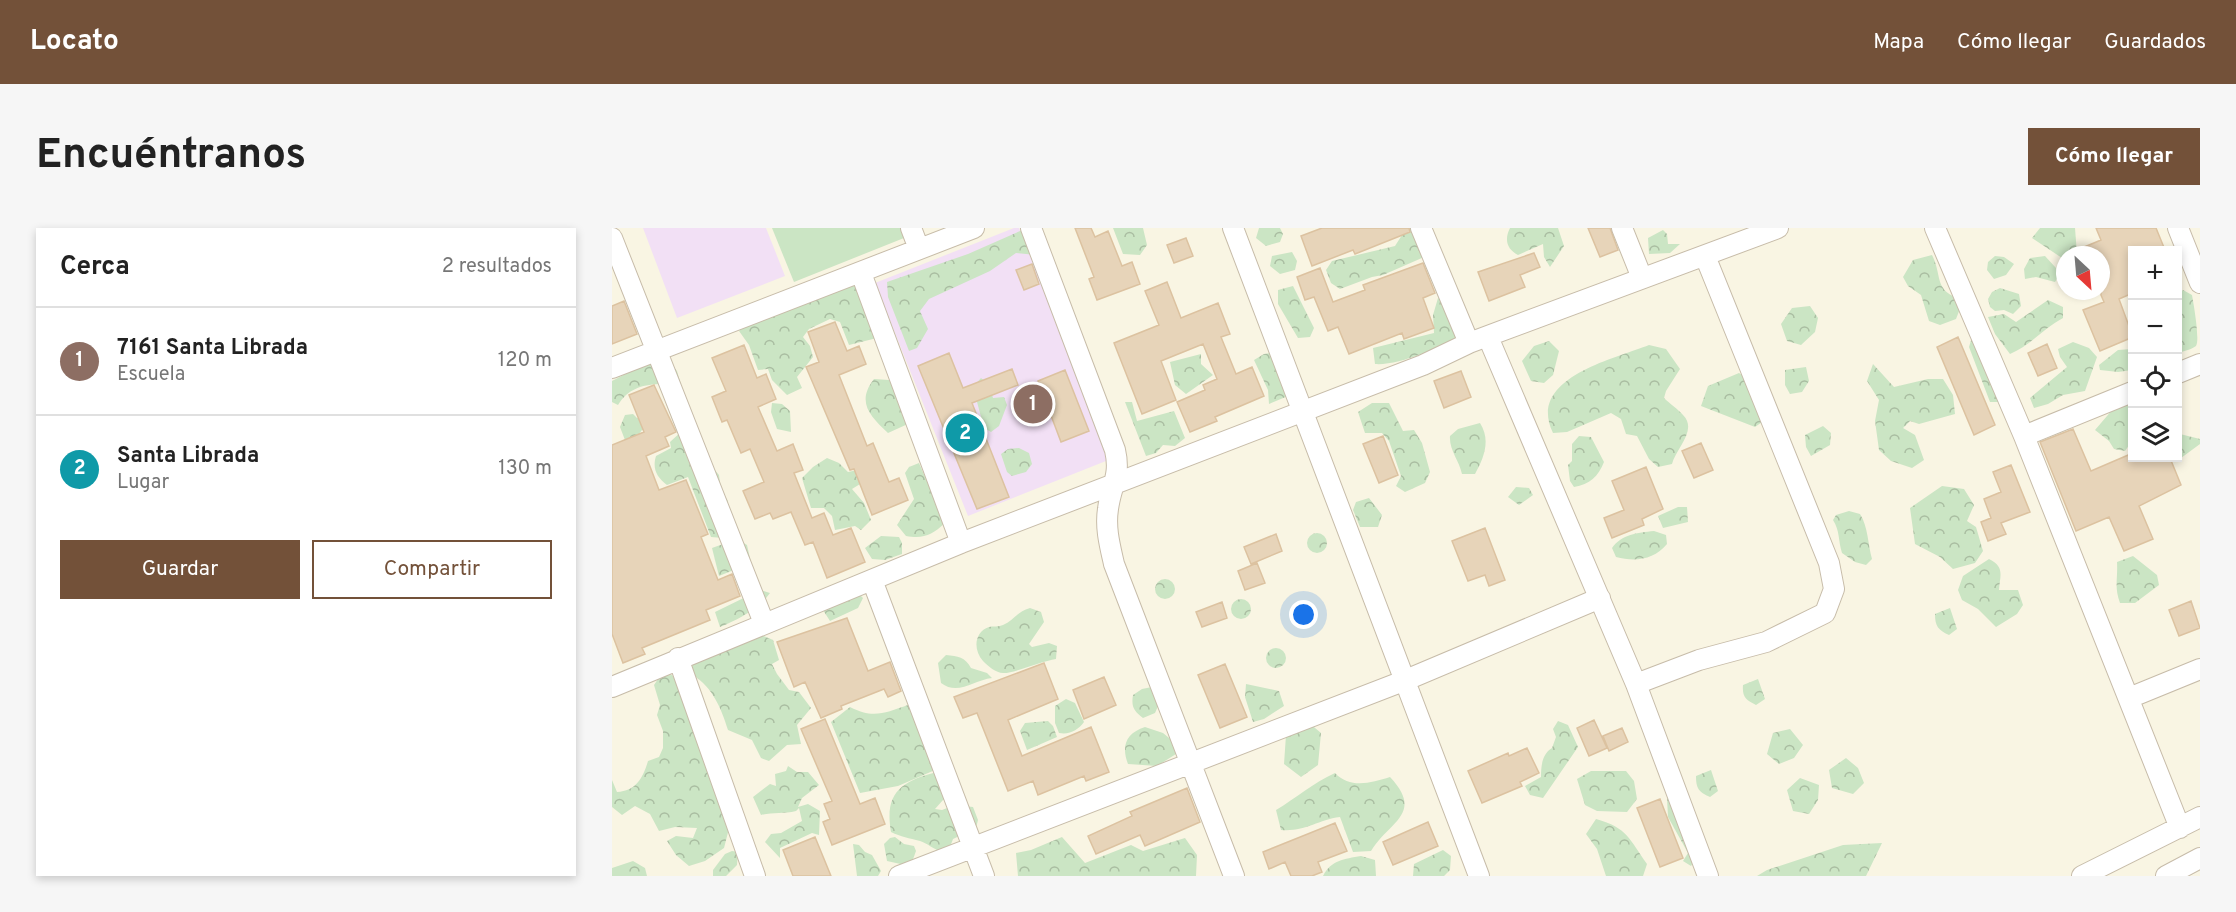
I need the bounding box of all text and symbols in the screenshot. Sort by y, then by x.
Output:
text: Locato [30,24,119,60]
text: Mapa [1873,29,1924,56]
text: Cómo llegar [1957,29,2071,56]
text: Guardados [2104,29,2206,56]
button: Cómo llegar [2028,128,2200,185]
text: Encuéntranos [36,130,306,183]
north arrow [2056,246,2110,300]
map controls [2128,246,2182,462]
button: + [2128,246,2182,300]
text: Cerca [60,251,130,284]
text: 2 resultados [442,254,552,280]
button: − [2128,300,2182,354]
text: 7161 Santa Librada [117,335,308,362]
text: 1 [76,348,84,374]
text: 120 m [498,348,552,374]
button: locate [2128,354,2182,408]
text: Escuela [117,362,185,388]
pin: 1 [1014,382,1052,426]
button: layers [2128,408,2182,462]
pin: 2 [946,410,984,456]
text: Santa Librada [117,443,259,470]
text: 2 [73,456,86,482]
text: 130 m [498,456,552,482]
text: Lugar [117,470,169,496]
button: Guardar [60,540,300,599]
button: Compartir [312,540,552,599]
your location [1289,600,1318,629]

